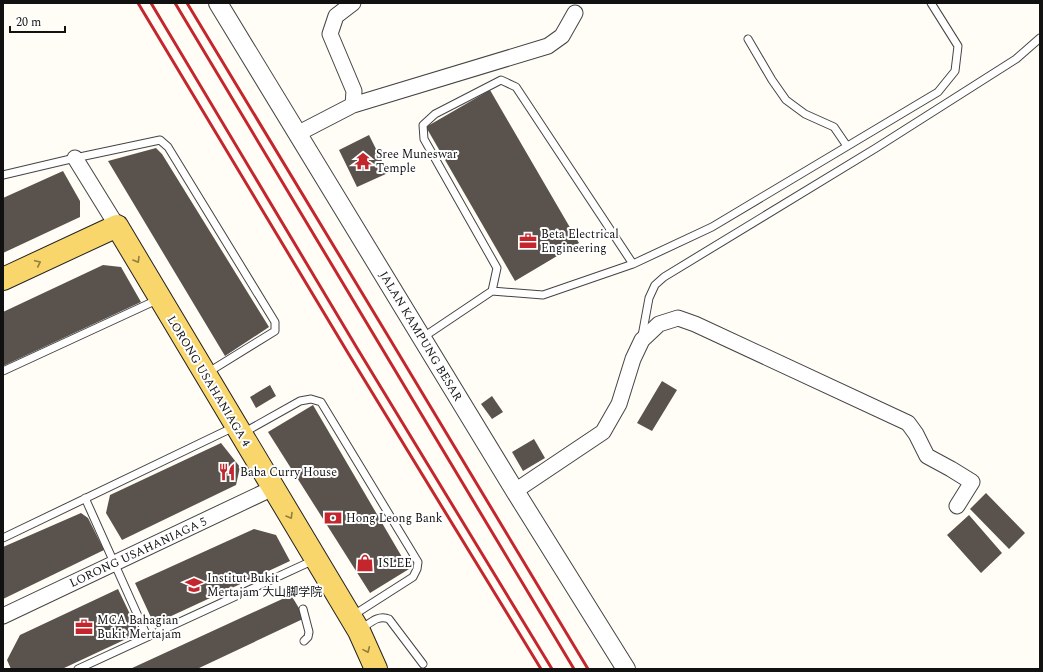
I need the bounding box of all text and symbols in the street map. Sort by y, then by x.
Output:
scale bar [10,8,65,34]
text: 20 m [16,13,41,32]
place label: Sree Muneswar Temple [376,145,458,178]
temple icon: Sree Muneswar Temple [353,151,373,171]
place label: Beta Electrical Engineering [541,225,619,258]
office icon: Beta Electrical Engineering [518,231,538,251]
one-way arrow [132,256,139,263]
one-way arrow [34,260,42,268]
street label: JALAN KAMPUNG BESAR [374,268,467,405]
street label: LORONG USAHANIAGA 4 [162,312,255,450]
restaurant icon: Baba Curry House [217,462,237,482]
place label: Baba Curry House [240,463,337,482]
bank icon: Hong Leong Bank [323,508,343,528]
place label: Hong Leong Bank [346,509,443,528]
street label: LORONG USAHANIAGA 5 [66,512,210,593]
one-way arrow [285,512,292,519]
shop icon: ISLEE [355,553,375,573]
place label: ISLEE [378,554,412,573]
place label: Institut Bukit Mertajam 大山脚学院 [207,569,322,602]
school or university icon: Institut Bukit Mertajam 大山脚学院 [184,575,204,595]
place label: MCA Bahagian Bukit Mertajam [97,611,181,644]
office icon: MCA Bahagian Bukit Mertajam [74,617,94,637]
one-way arrow [363,646,371,653]

